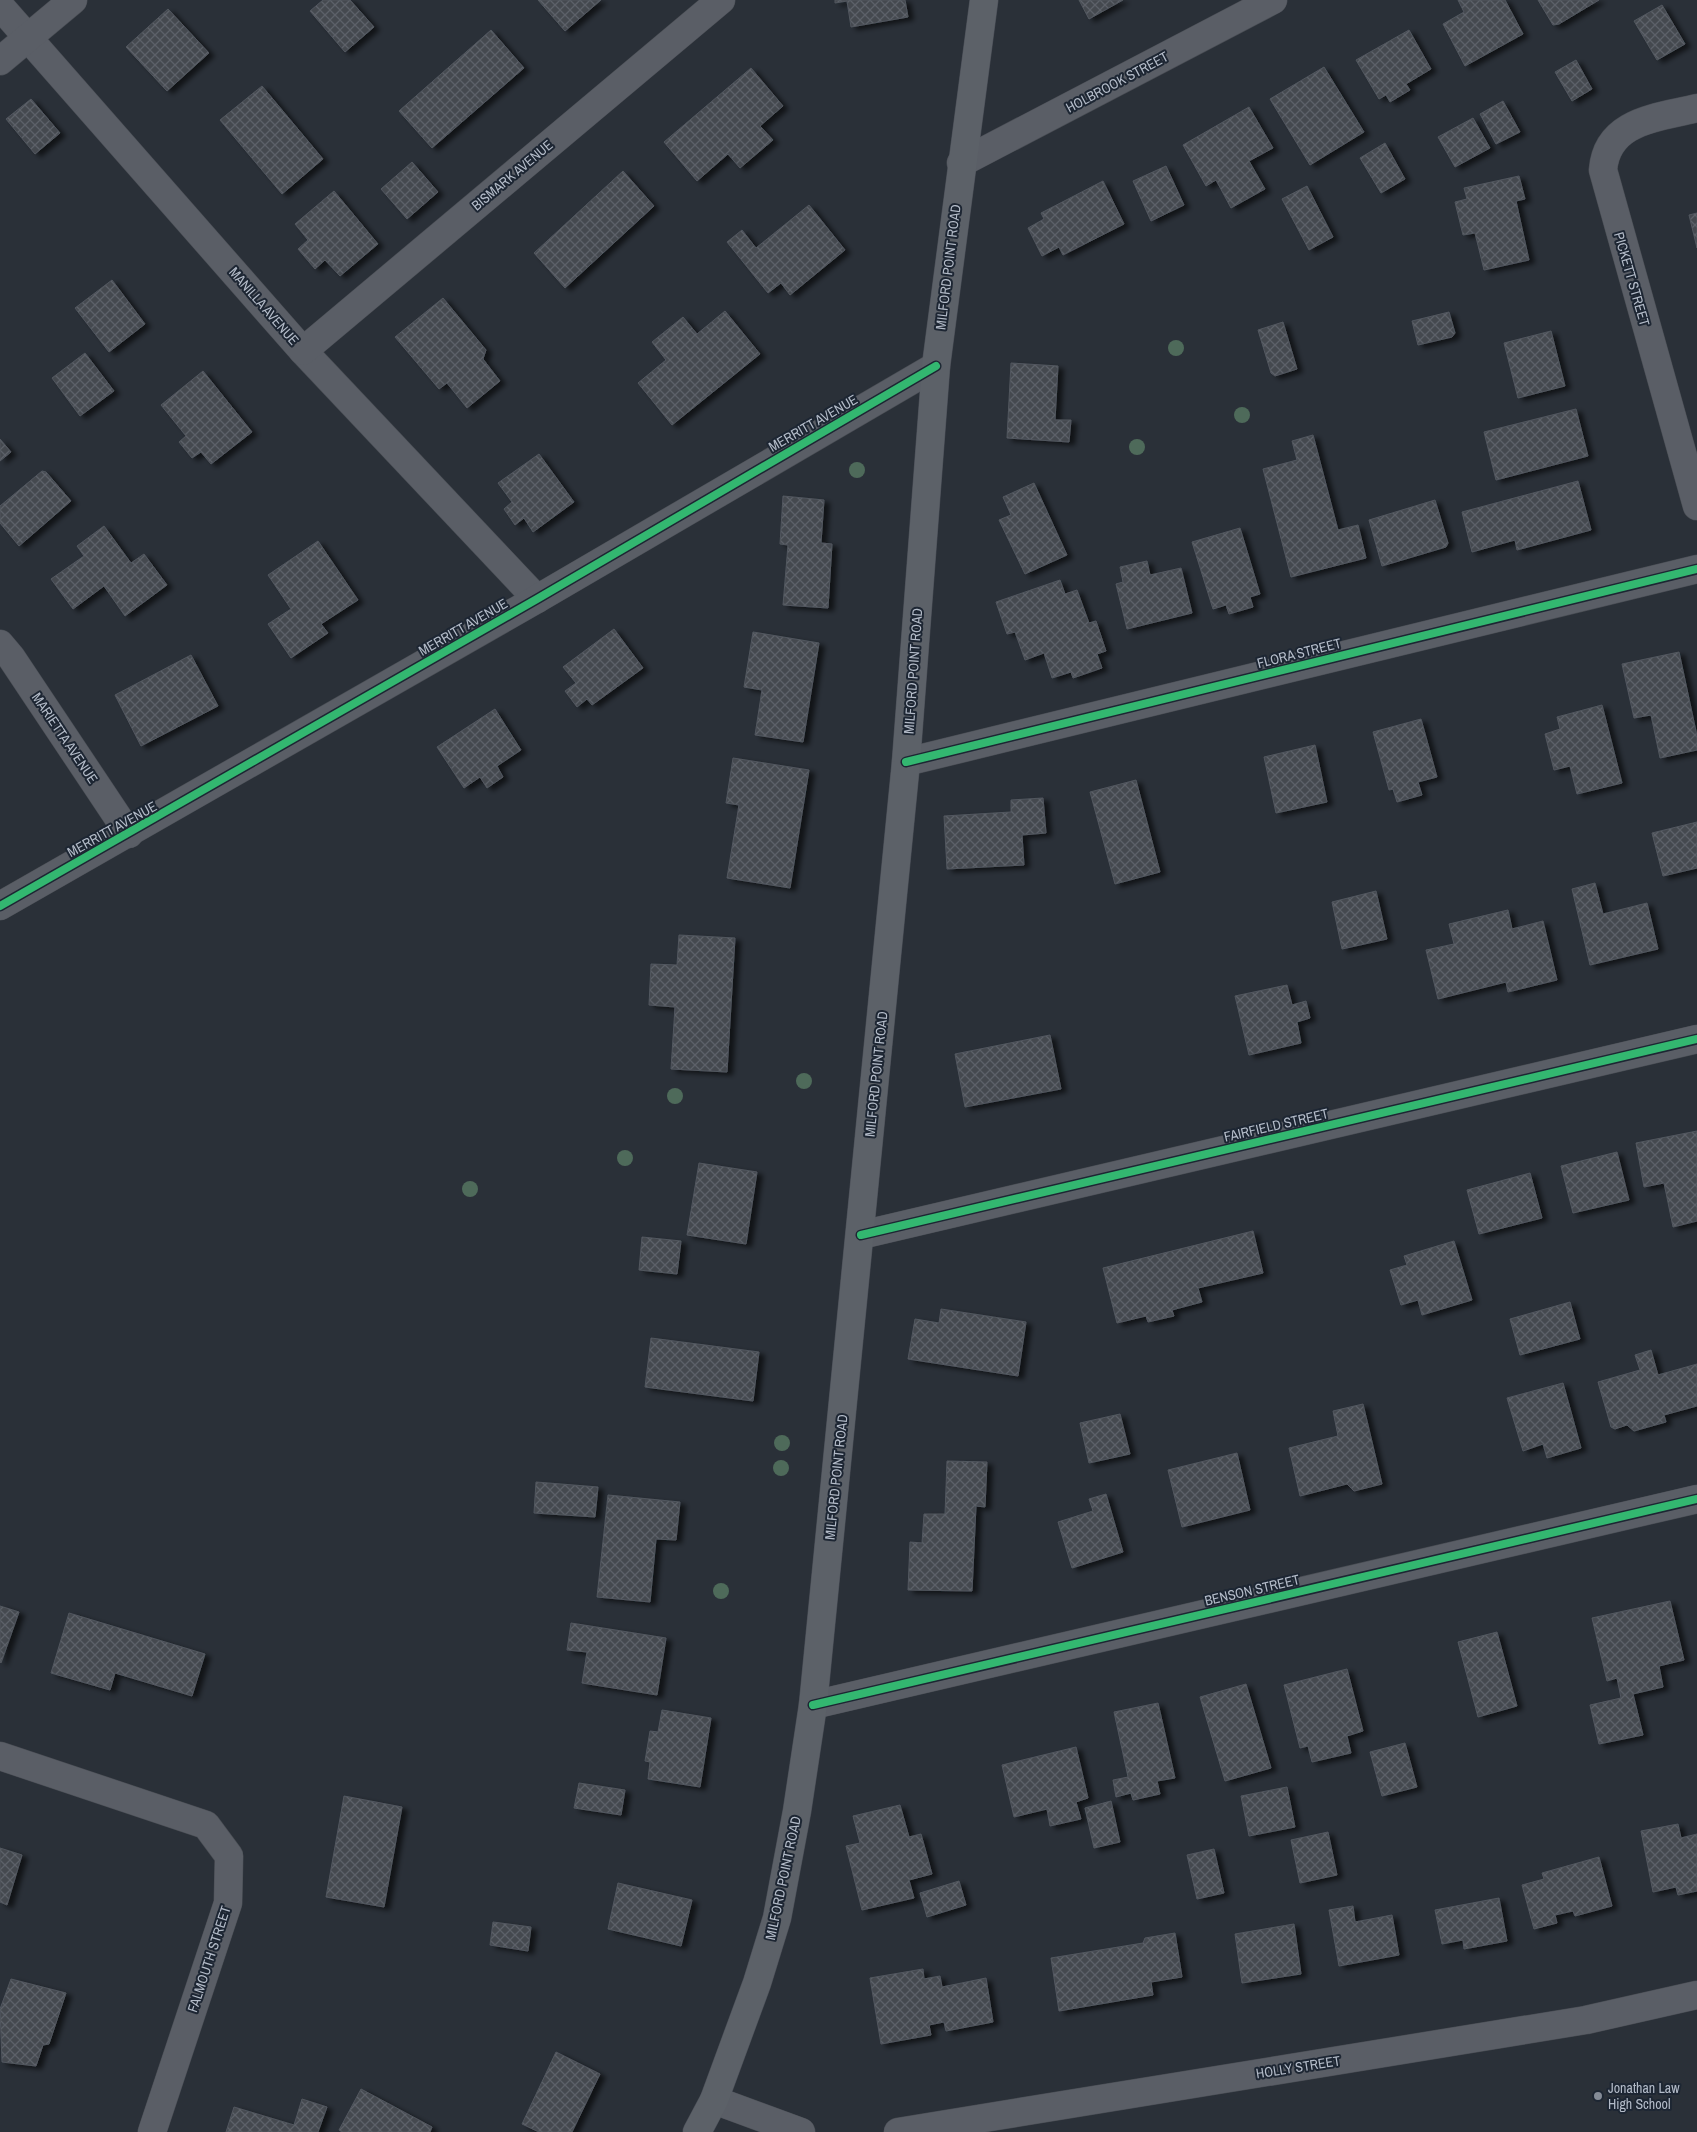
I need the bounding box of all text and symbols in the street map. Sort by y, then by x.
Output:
street label: HOLBROOK STREET [1063,47,1171,117]
street label: BISMARK AVENUE [468,136,556,214]
street label: MILFORD POINT ROAD [931,203,965,331]
street label: PICKETT STREET [1610,230,1654,328]
street label: MANILLA AVENUE [225,263,303,349]
street label: MERRITT AVENUE [765,390,861,456]
street label: MERRITT AVENUE [415,594,511,660]
street label: MILFORD POINT ROAD [900,607,926,735]
street label: FLORA STREET [1255,634,1343,672]
street label: MARIETTA AVENUE [28,689,102,787]
street label: MERRITT AVENUE [64,797,160,861]
street label: MILFORD POINT ROAD [860,1010,892,1138]
street label: FAIRFIELD STREET [1222,1104,1330,1146]
street label: MILFORD POINT ROAD [820,1413,852,1541]
street label: BENSON STREET [1203,1570,1301,1610]
street label: MILFORD POINT ROAD [761,1814,805,1942]
street label: FALMOUTH STREET [183,1903,235,2015]
street label: HOLLY STREET [1255,2051,1341,2083]
place label: Jonathan Law High School [1608,2079,1680,2113]
marker: Jonathan Law High School [1592,2090,1604,2102]

